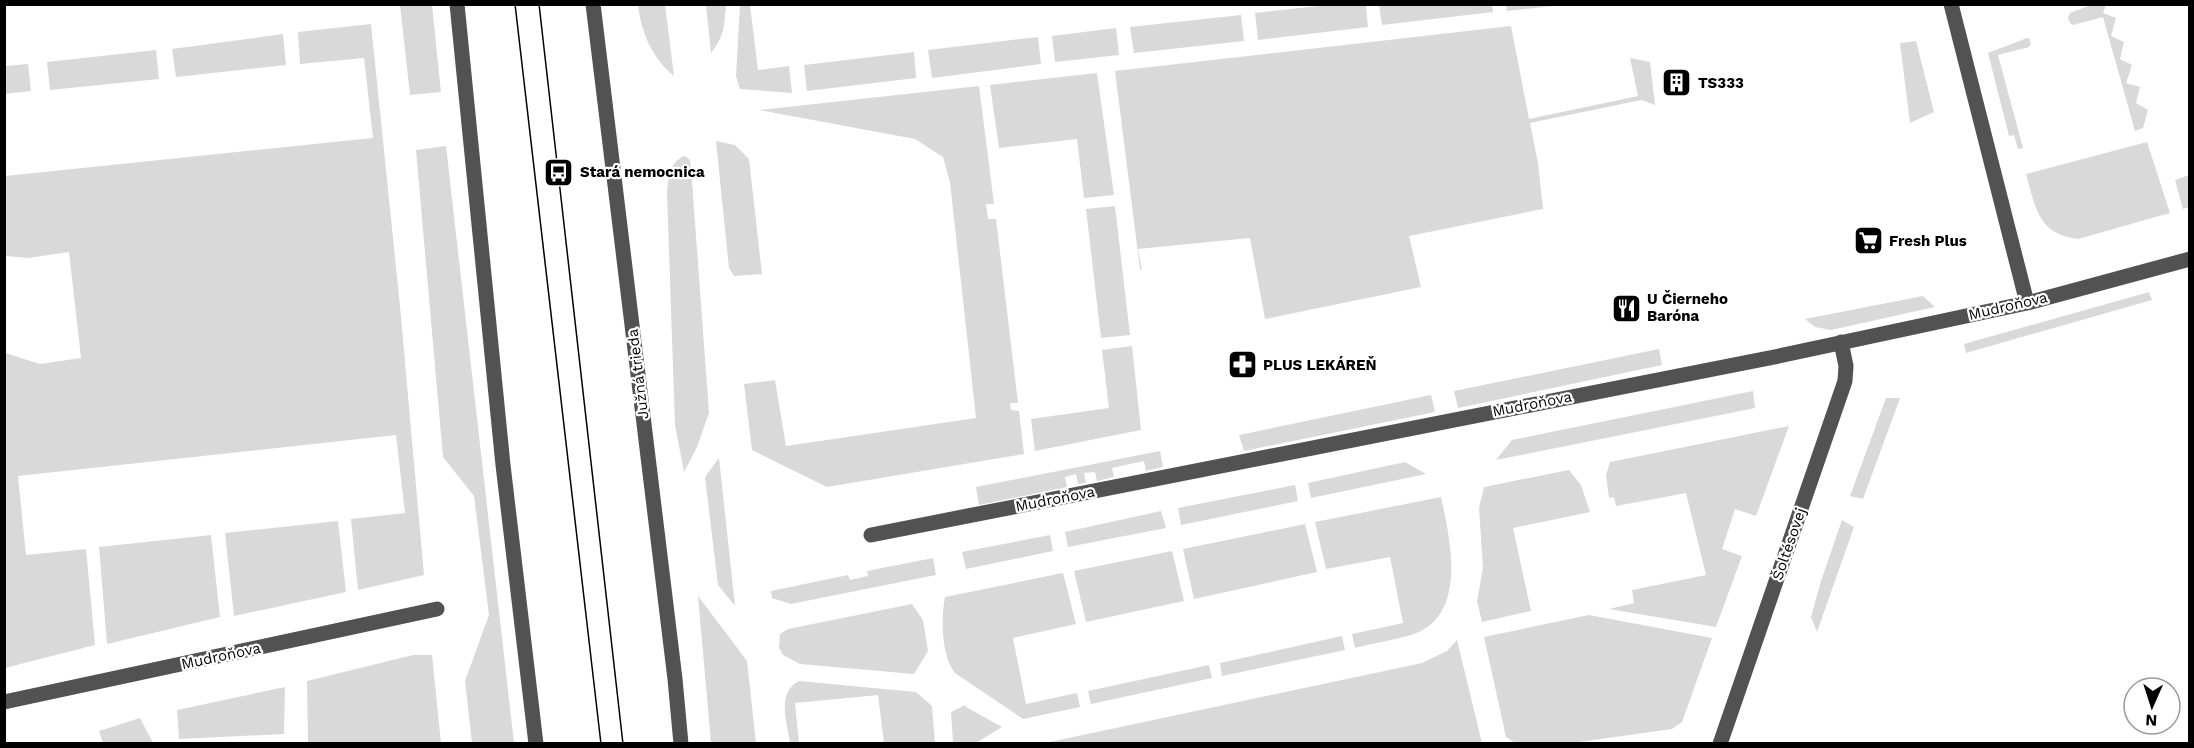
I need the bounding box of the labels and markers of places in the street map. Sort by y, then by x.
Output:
building icon: TS333 [1661,67,1693,99]
place label: TS333 [1698,74,1744,92]
bus stop icon: Stará nemocnica [543,156,575,188]
place label: Stará nemocnica [580,163,705,181]
supermarket icon: Fresh Plus [1852,225,1884,257]
place label: Fresh Plus [1889,232,1967,250]
place label: U Čierneho Baróna [1647,290,1728,325]
restaurant icon: U Čierneho Baróna [1610,292,1642,324]
pharmacy icon: PLUS LEKÁREŇ [1226,349,1258,381]
place label: PLUS LEKÁREŇ [1263,356,1377,374]

